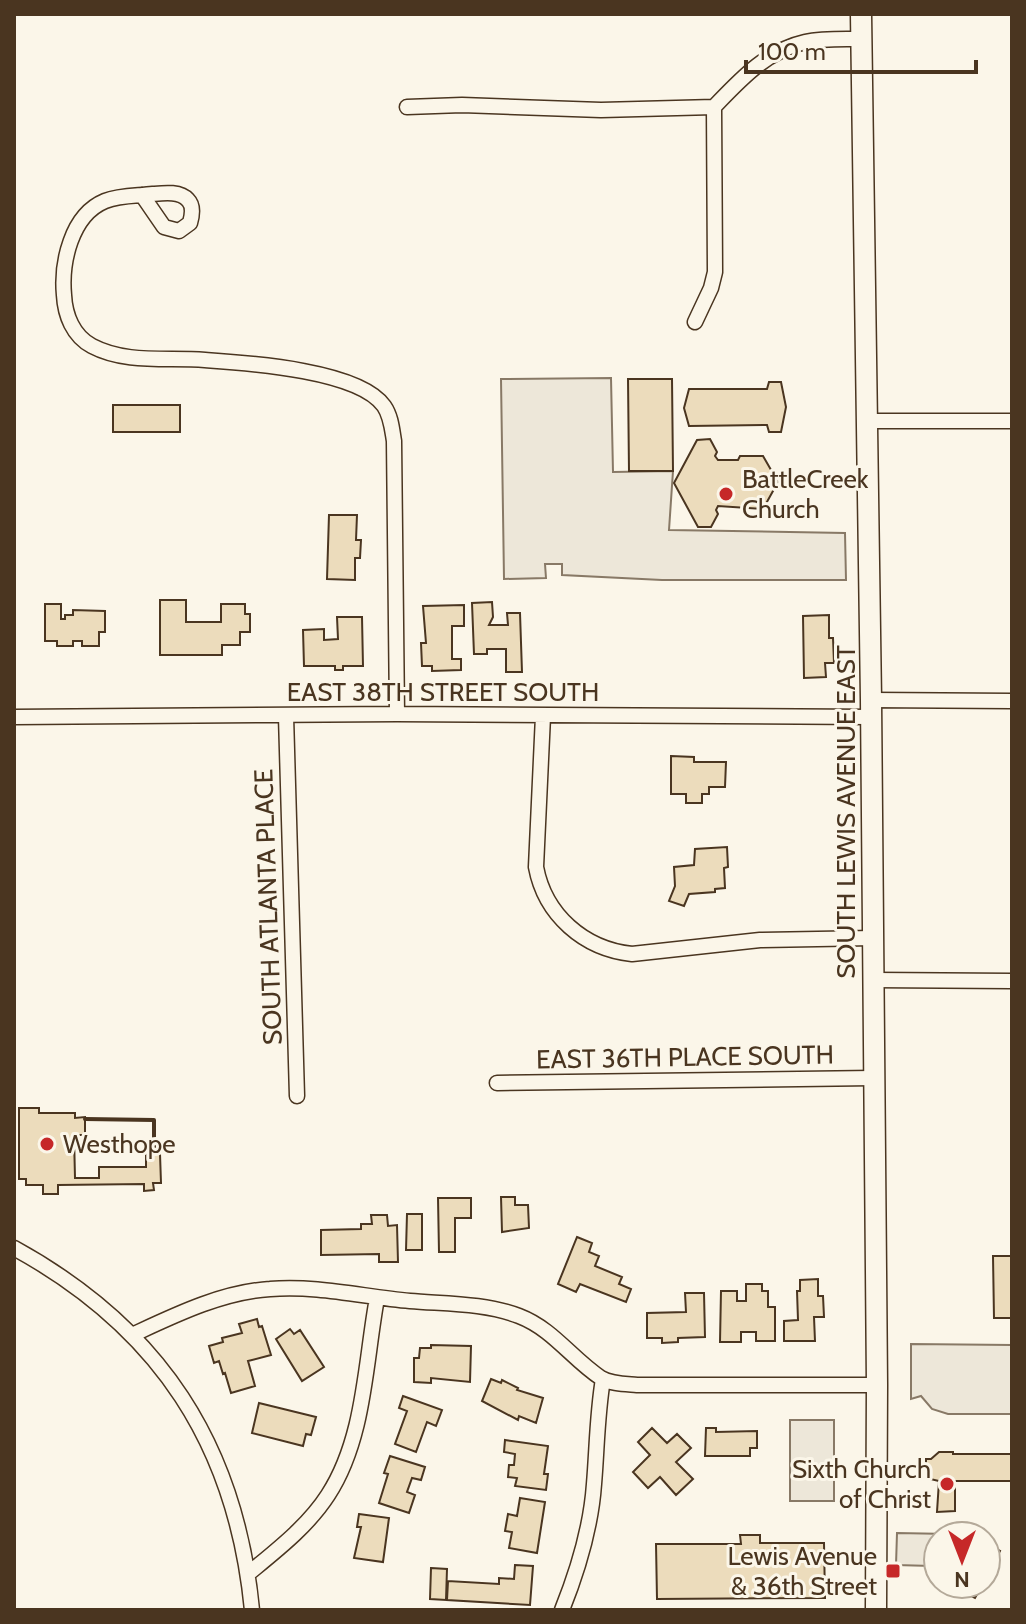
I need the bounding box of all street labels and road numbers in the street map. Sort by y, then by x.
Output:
street label: SOUTH LEWIS AVENUE EAST [830,645,862,979]
street label: EAST 38TH STREET SOUTH [287,676,599,708]
street label: SOUTH ATLANTA PLACE [247,768,289,1046]
street label: EAST 36TH PLACE SOUTH [536,1038,834,1076]

